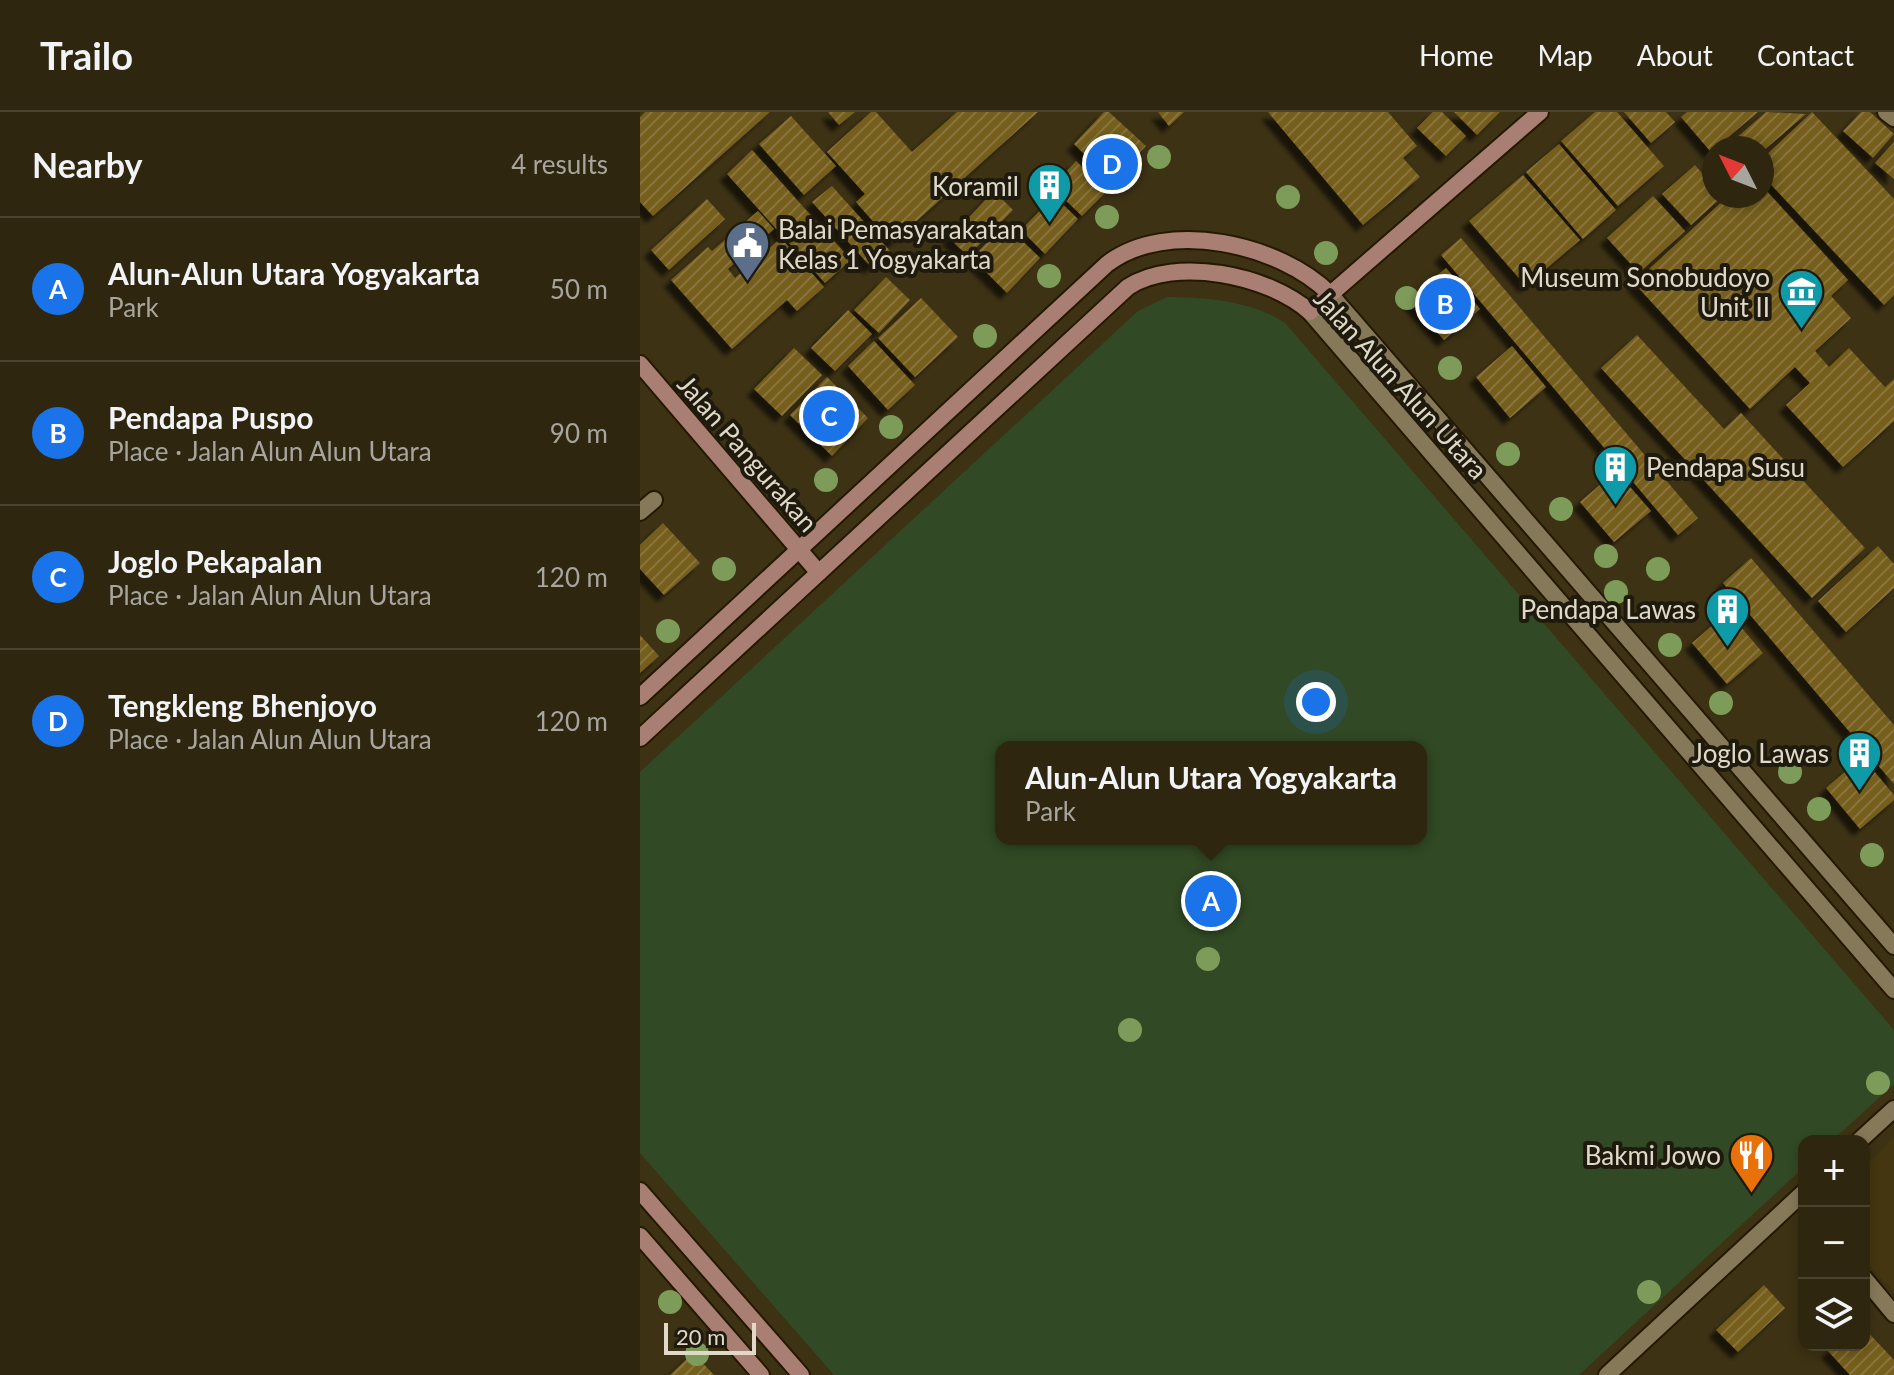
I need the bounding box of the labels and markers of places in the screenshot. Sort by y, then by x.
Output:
pin: D [1086,134,1138,194]
building icon: Koramil [1026,162,1074,225]
place label: Koramil [932,170,1019,202]
place label: Balai Pemasyarakatan Kelas 1 Yogyakarta [778,213,1024,275]
public building icon: Balai Pemasyarakatan Kelas 1 Yogyakarta [723,220,771,283]
place label: Museum Sonobudoyo Unit II [1520,261,1770,323]
museum icon: Museum Sonobudoyo Unit II [1777,268,1825,331]
pin: B [1419,274,1471,334]
pin: C [803,386,855,446]
building icon: Pendapa Susu [1591,443,1639,506]
place label: Pendapa Susu [1646,451,1805,483]
building icon: Pendapa Lawas [1703,585,1751,648]
place label: Pendapa Lawas [1521,593,1696,625]
building icon: Joglo Lawas [1836,729,1884,792]
place label: Joglo Lawas [1692,737,1829,769]
pin: A [1185,871,1237,931]
restaurant icon: Bakmi Jowo [1728,1131,1776,1194]
place label: Bakmi Jowo [1585,1139,1721,1171]

